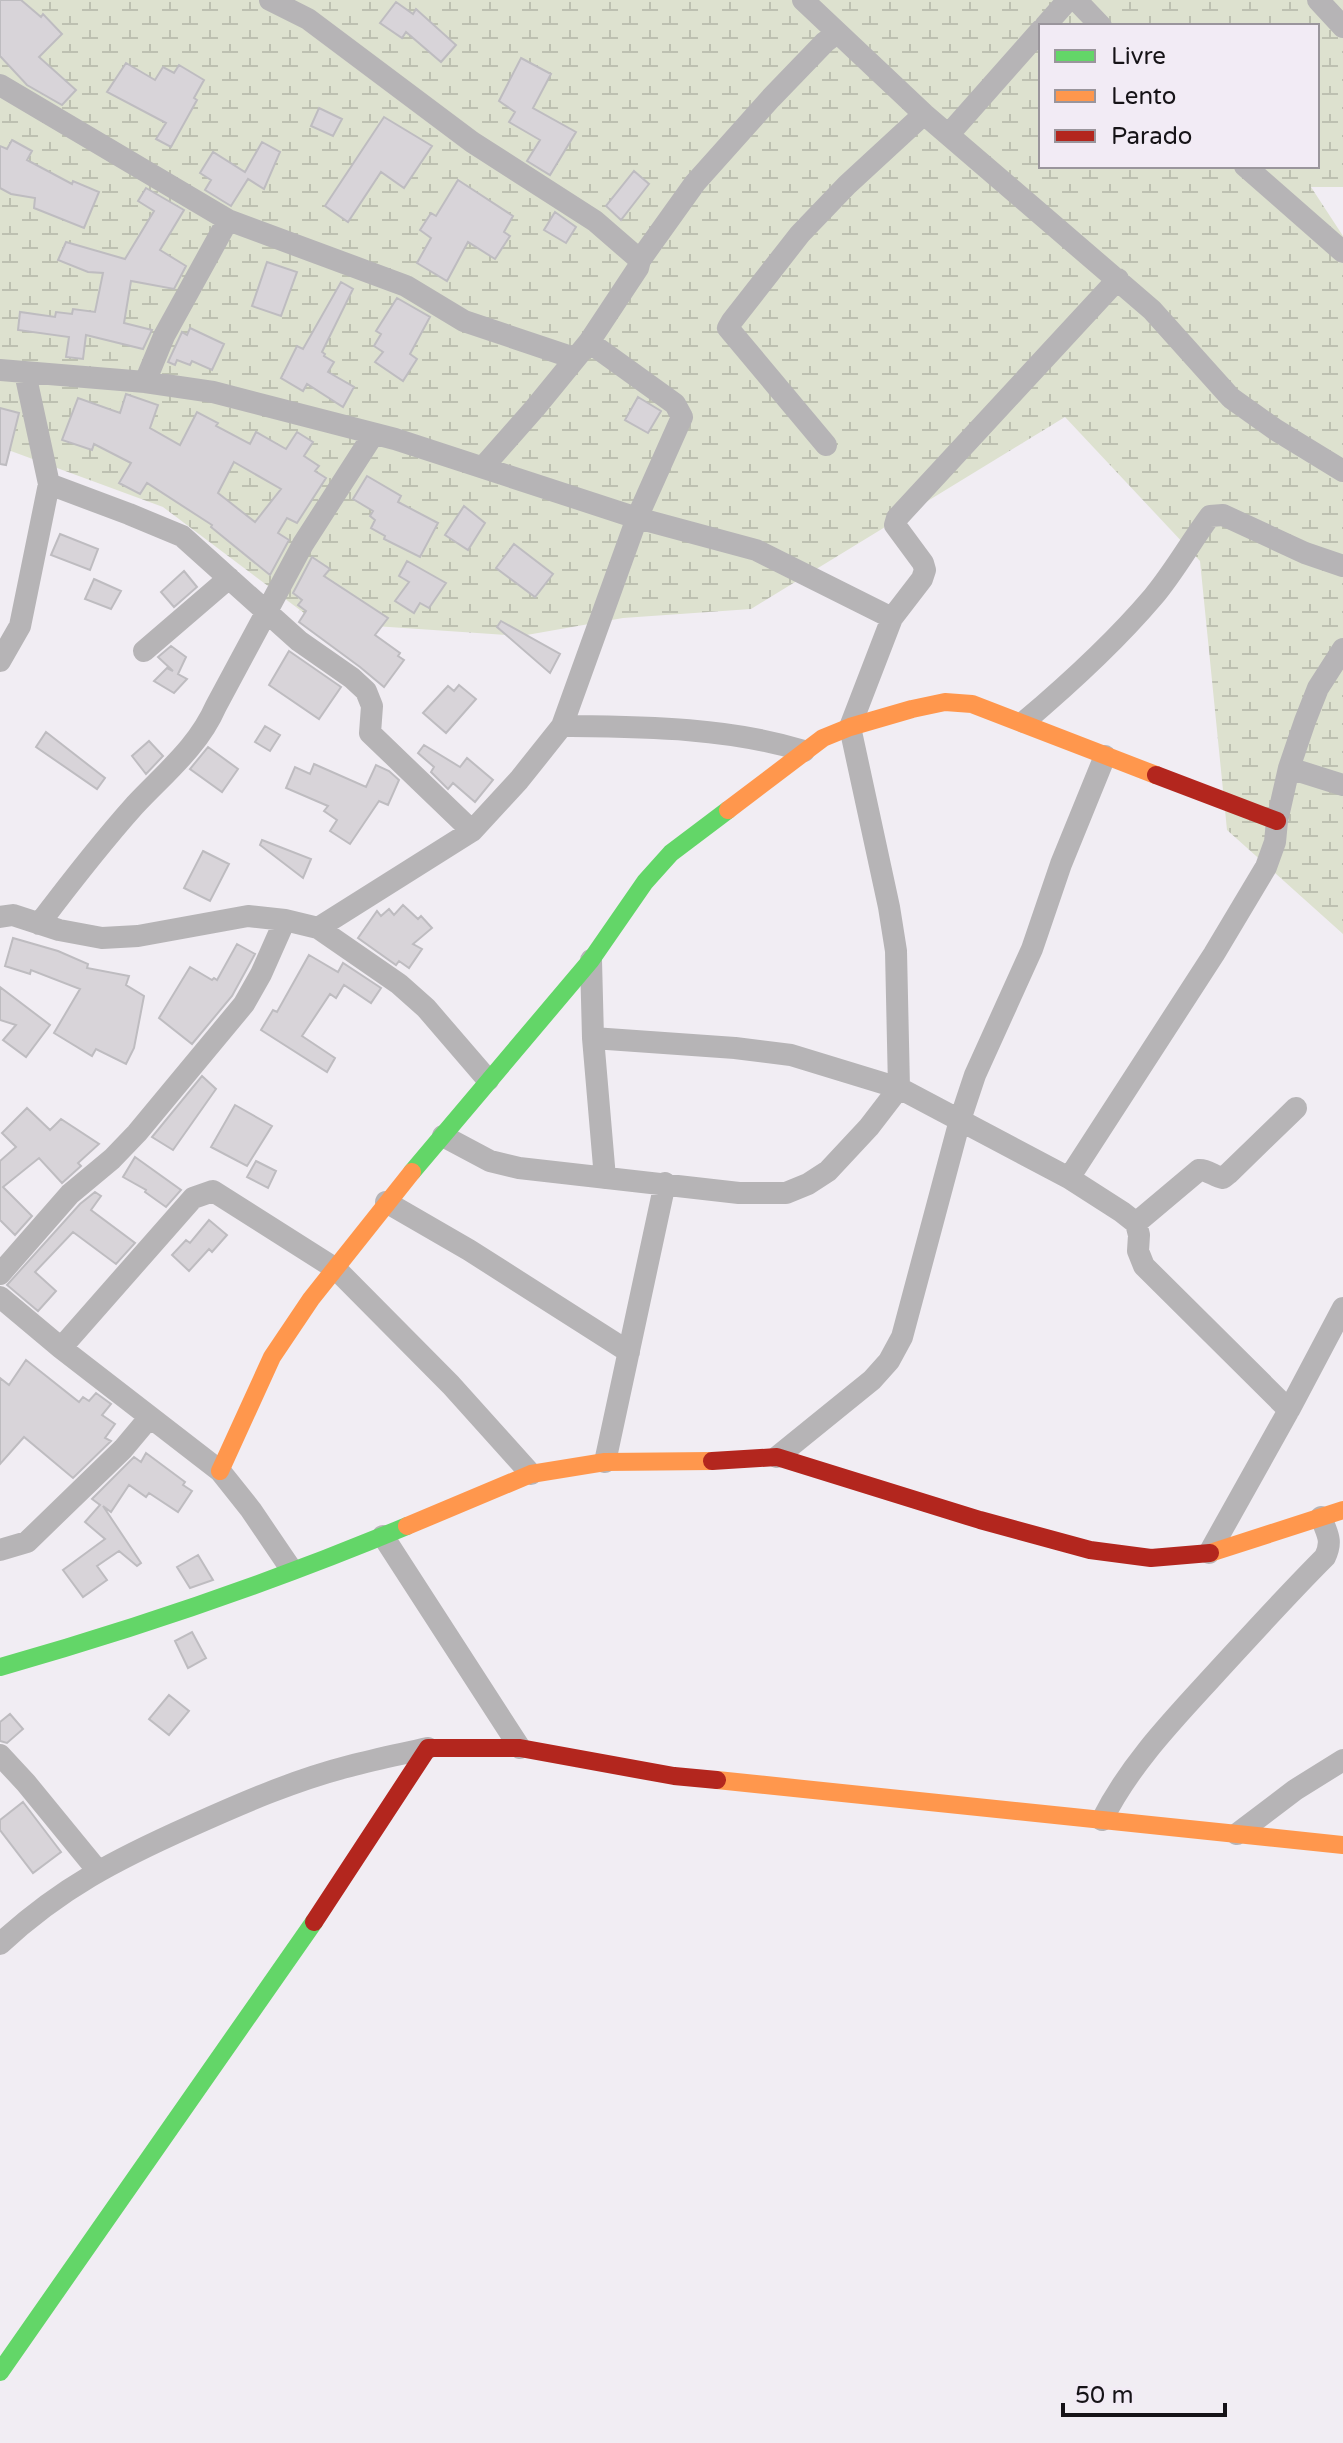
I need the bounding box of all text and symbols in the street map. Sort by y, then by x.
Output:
legend [1039,24,1319,168]
text: Livre [1111,42,1166,71]
text: Lento [1111,82,1176,111]
text: Parado [1111,122,1192,151]
scale bar [1063,2367,1225,2417]
text: 50 m [1075,2381,1133,2410]

